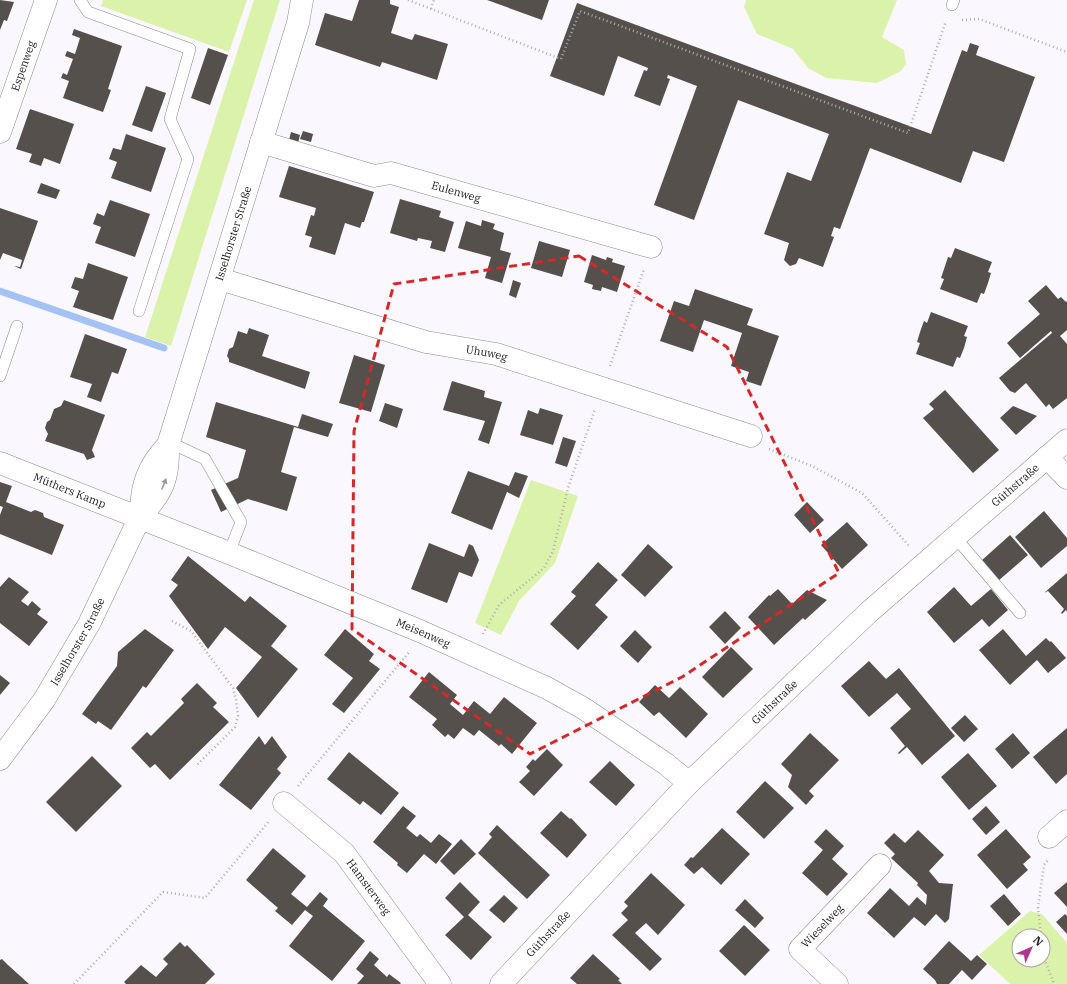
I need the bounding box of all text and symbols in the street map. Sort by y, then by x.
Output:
street label: Espenweg [8,39,38,93]
street label: Eulenweg [430,178,482,205]
street label: Isselhorster Straße [212,184,254,283]
street label: Uhuweg [465,342,509,364]
street label: Güthstraße [988,461,1042,510]
street label: Müthers Kamp [32,470,108,511]
one-way arrow [161,477,167,489]
street label: Isselhorster Straße [47,595,108,688]
street label: Meisenweg [394,615,452,651]
street label: Güthstraße [748,677,801,727]
street label: Hamsterweg [344,856,394,917]
street label: Wieselweg [798,901,846,950]
street label: Güthstraße [523,907,573,960]
north arrow [1011,928,1051,968]
text: N [1030,933,1046,949]

